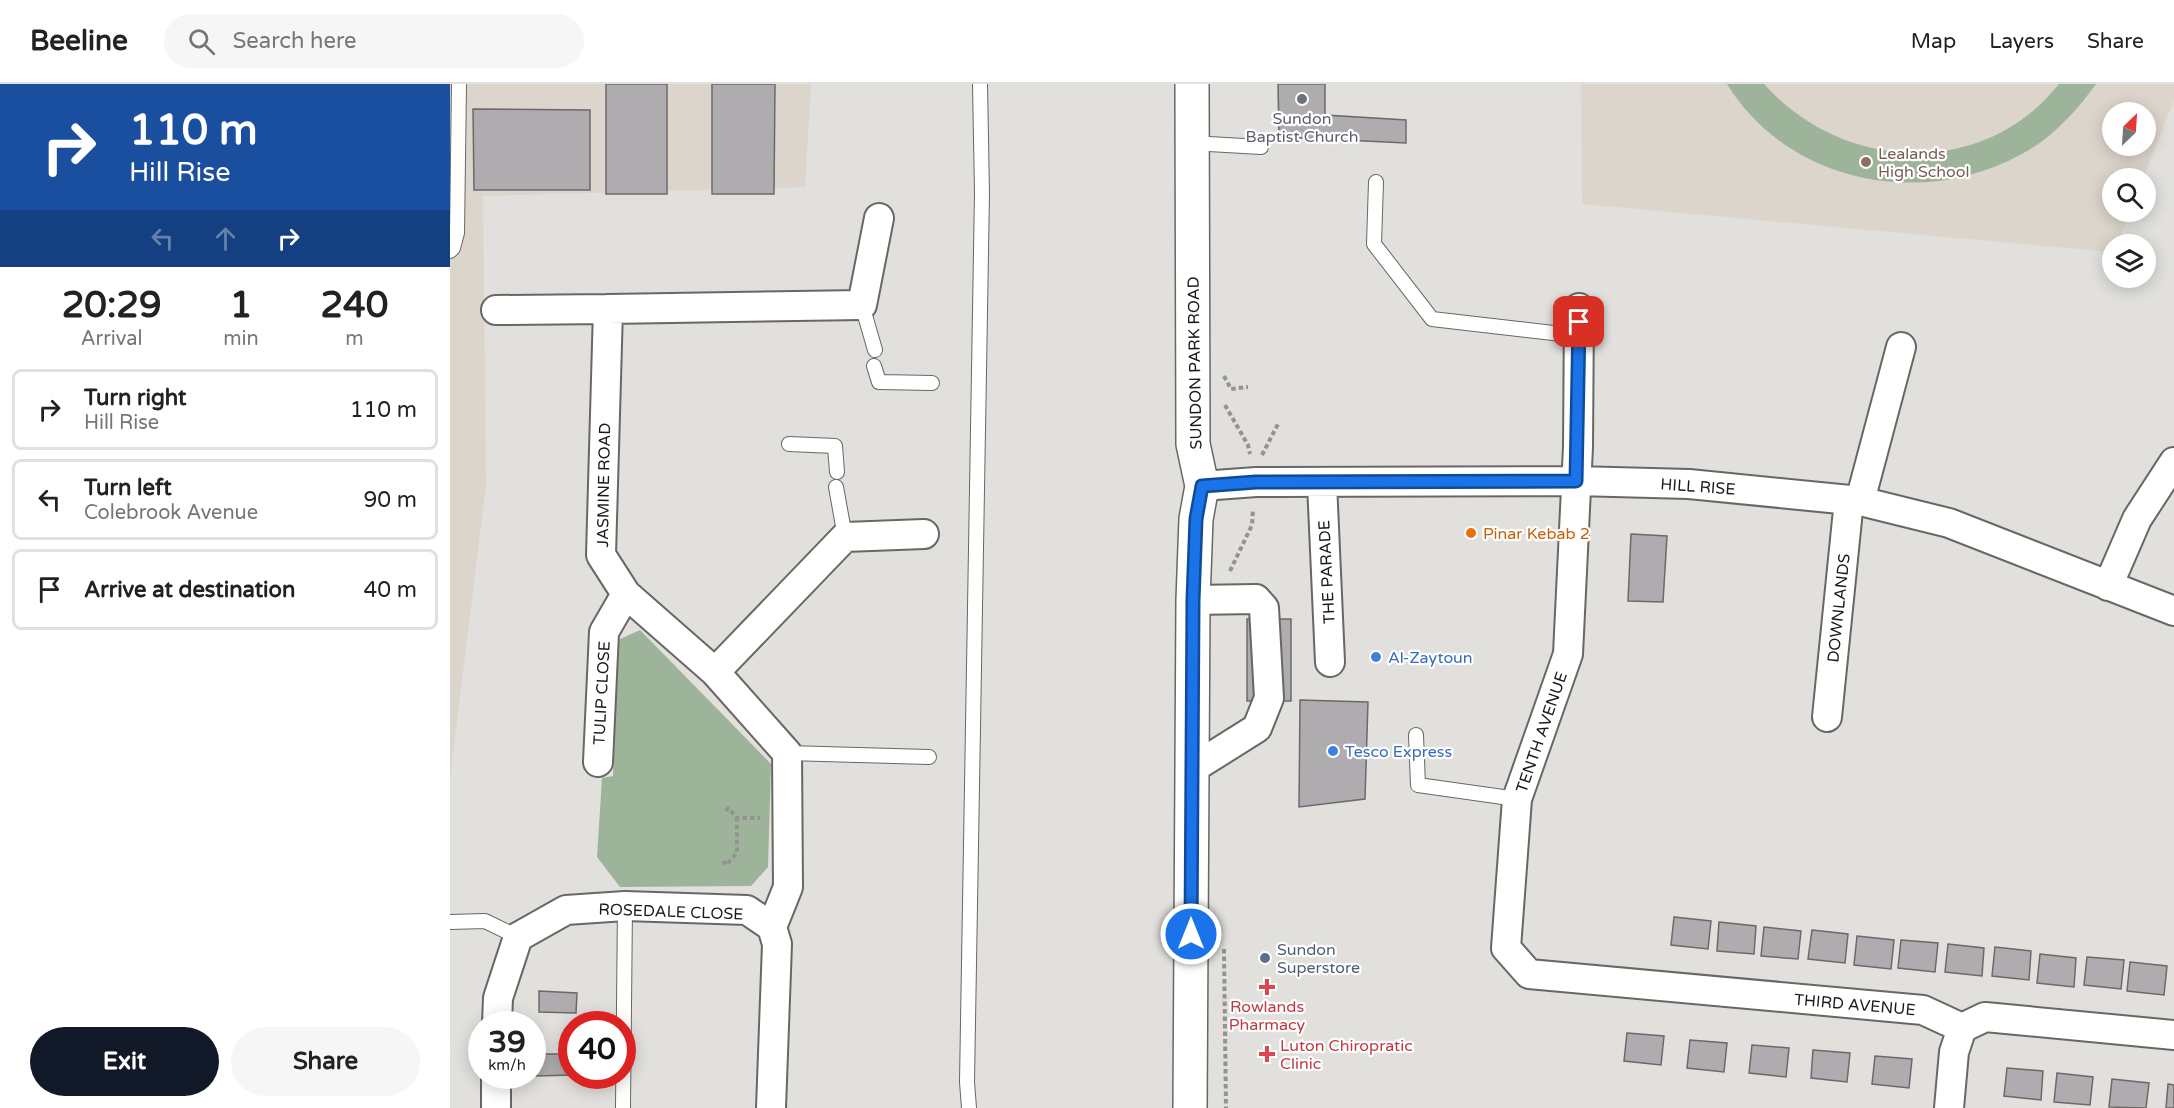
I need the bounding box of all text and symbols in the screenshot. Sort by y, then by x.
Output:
search box [164,14,584,68]
text: Beeline [30,24,128,58]
icon: search [185,25,218,58]
text: Search here [233,28,357,54]
text: Map [1911,29,1956,54]
text: Layers [1989,29,2054,54]
text: Share [2087,29,2144,54]
marker: Sundon Baptist Church [1295,92,1309,106]
north arrow [2102,102,2156,156]
map controls [2102,102,2156,288]
text: 110 m [129,105,258,156]
icon: right [30,108,108,186]
place label: Sundon Baptist Church [1246,109,1358,147]
place label: Lealands High School [1878,144,1969,182]
marker: Lealands High School [1859,155,1873,169]
text: Hill Rise [129,156,231,189]
button: search [2102,168,2156,222]
icon: left [146,222,179,255]
icon: ahead [209,222,242,255]
icon: right [272,222,305,255]
button: layers [2102,234,2156,288]
street label: SUNDON PARK ROAD [1183,276,1207,450]
text: 20:29 [62,284,162,327]
text: 1 [230,284,252,327]
text: 240 [320,284,388,327]
pin [1553,296,1604,347]
icon: arrive [1562,305,1595,338]
text: Arrival [81,327,143,351]
text: min [223,327,259,351]
text: m [345,327,364,351]
text: Turn right [84,385,186,411]
icon: right [33,393,66,426]
text: 110 m [350,397,417,423]
text: Hill Rise [84,411,159,435]
street label: JASMINE ROAD [593,423,615,547]
street label: HILL RISE [1660,474,1736,500]
text: Turn left [84,475,172,501]
icon: left [33,483,66,516]
text: 90 m [363,487,417,513]
text: Colebrook Avenue [84,501,258,525]
street label: THE PARADE [1314,520,1340,624]
place label: Pinar Kebab 2 [1483,524,1590,544]
marker: Pinar Kebab 2 [1464,526,1478,540]
street label: DOWNLANDS [1823,552,1855,664]
icon: arrive [33,573,66,606]
text: Arrive at destination [84,577,295,603]
text: 40 m [363,577,417,603]
street label: TULIP CLOSE [589,641,615,745]
place label: Al-Zaytoun [1388,648,1473,668]
marker: Al-Zaytoun [1369,650,1383,664]
street label: TENTH AVENUE [1512,669,1572,795]
place label: Tesco Express [1345,742,1452,762]
marker: Tesco Express [1326,744,1340,758]
street label: ROSEDALE CLOSE [598,899,744,925]
position arrow [1159,902,1223,966]
place label: Sundon Superstore [1277,940,1360,978]
marker: Sundon Superstore [1258,951,1272,965]
marker: Rowlands Pharmacy [1260,980,1274,994]
street label: THIRD AVENUE [1793,990,1916,1020]
place label: Rowlands Pharmacy [1229,997,1306,1035]
speed limit sign: 40 [558,1011,636,1089]
text: 39 [488,1024,526,1061]
button: Exit [30,1027,219,1096]
button: Share [231,1027,420,1096]
place label: Luton Chiropratic Clinic [1280,1036,1413,1074]
marker: Luton Chiropratic Clinic [1258,1045,1276,1063]
text: km/h [488,1056,526,1074]

